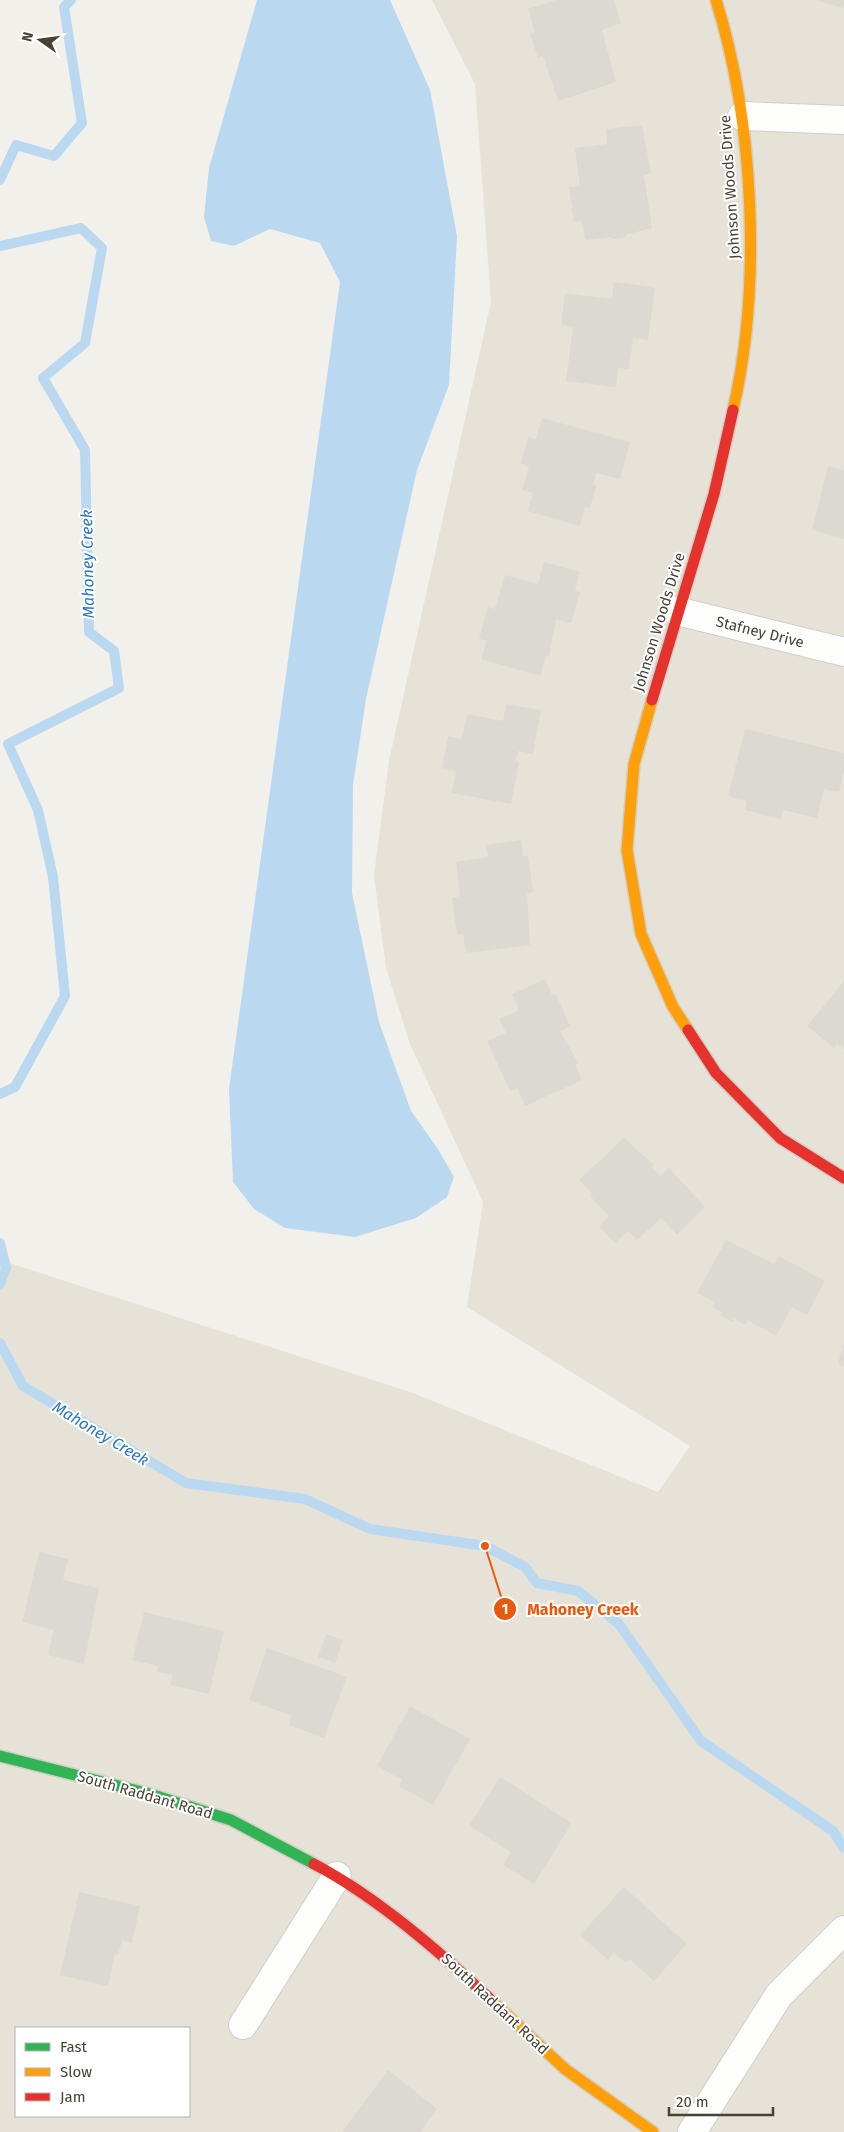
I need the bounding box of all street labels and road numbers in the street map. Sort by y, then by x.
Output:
street label: Johnson Woods Drive [716,114,744,260]
street label: Johnson Woods Drive [629,550,689,694]
street label: Stafney Drive [714,612,806,652]
street label: South Raddant Road [75,1767,215,1823]
street label: South Raddant Road [438,1950,552,2058]

